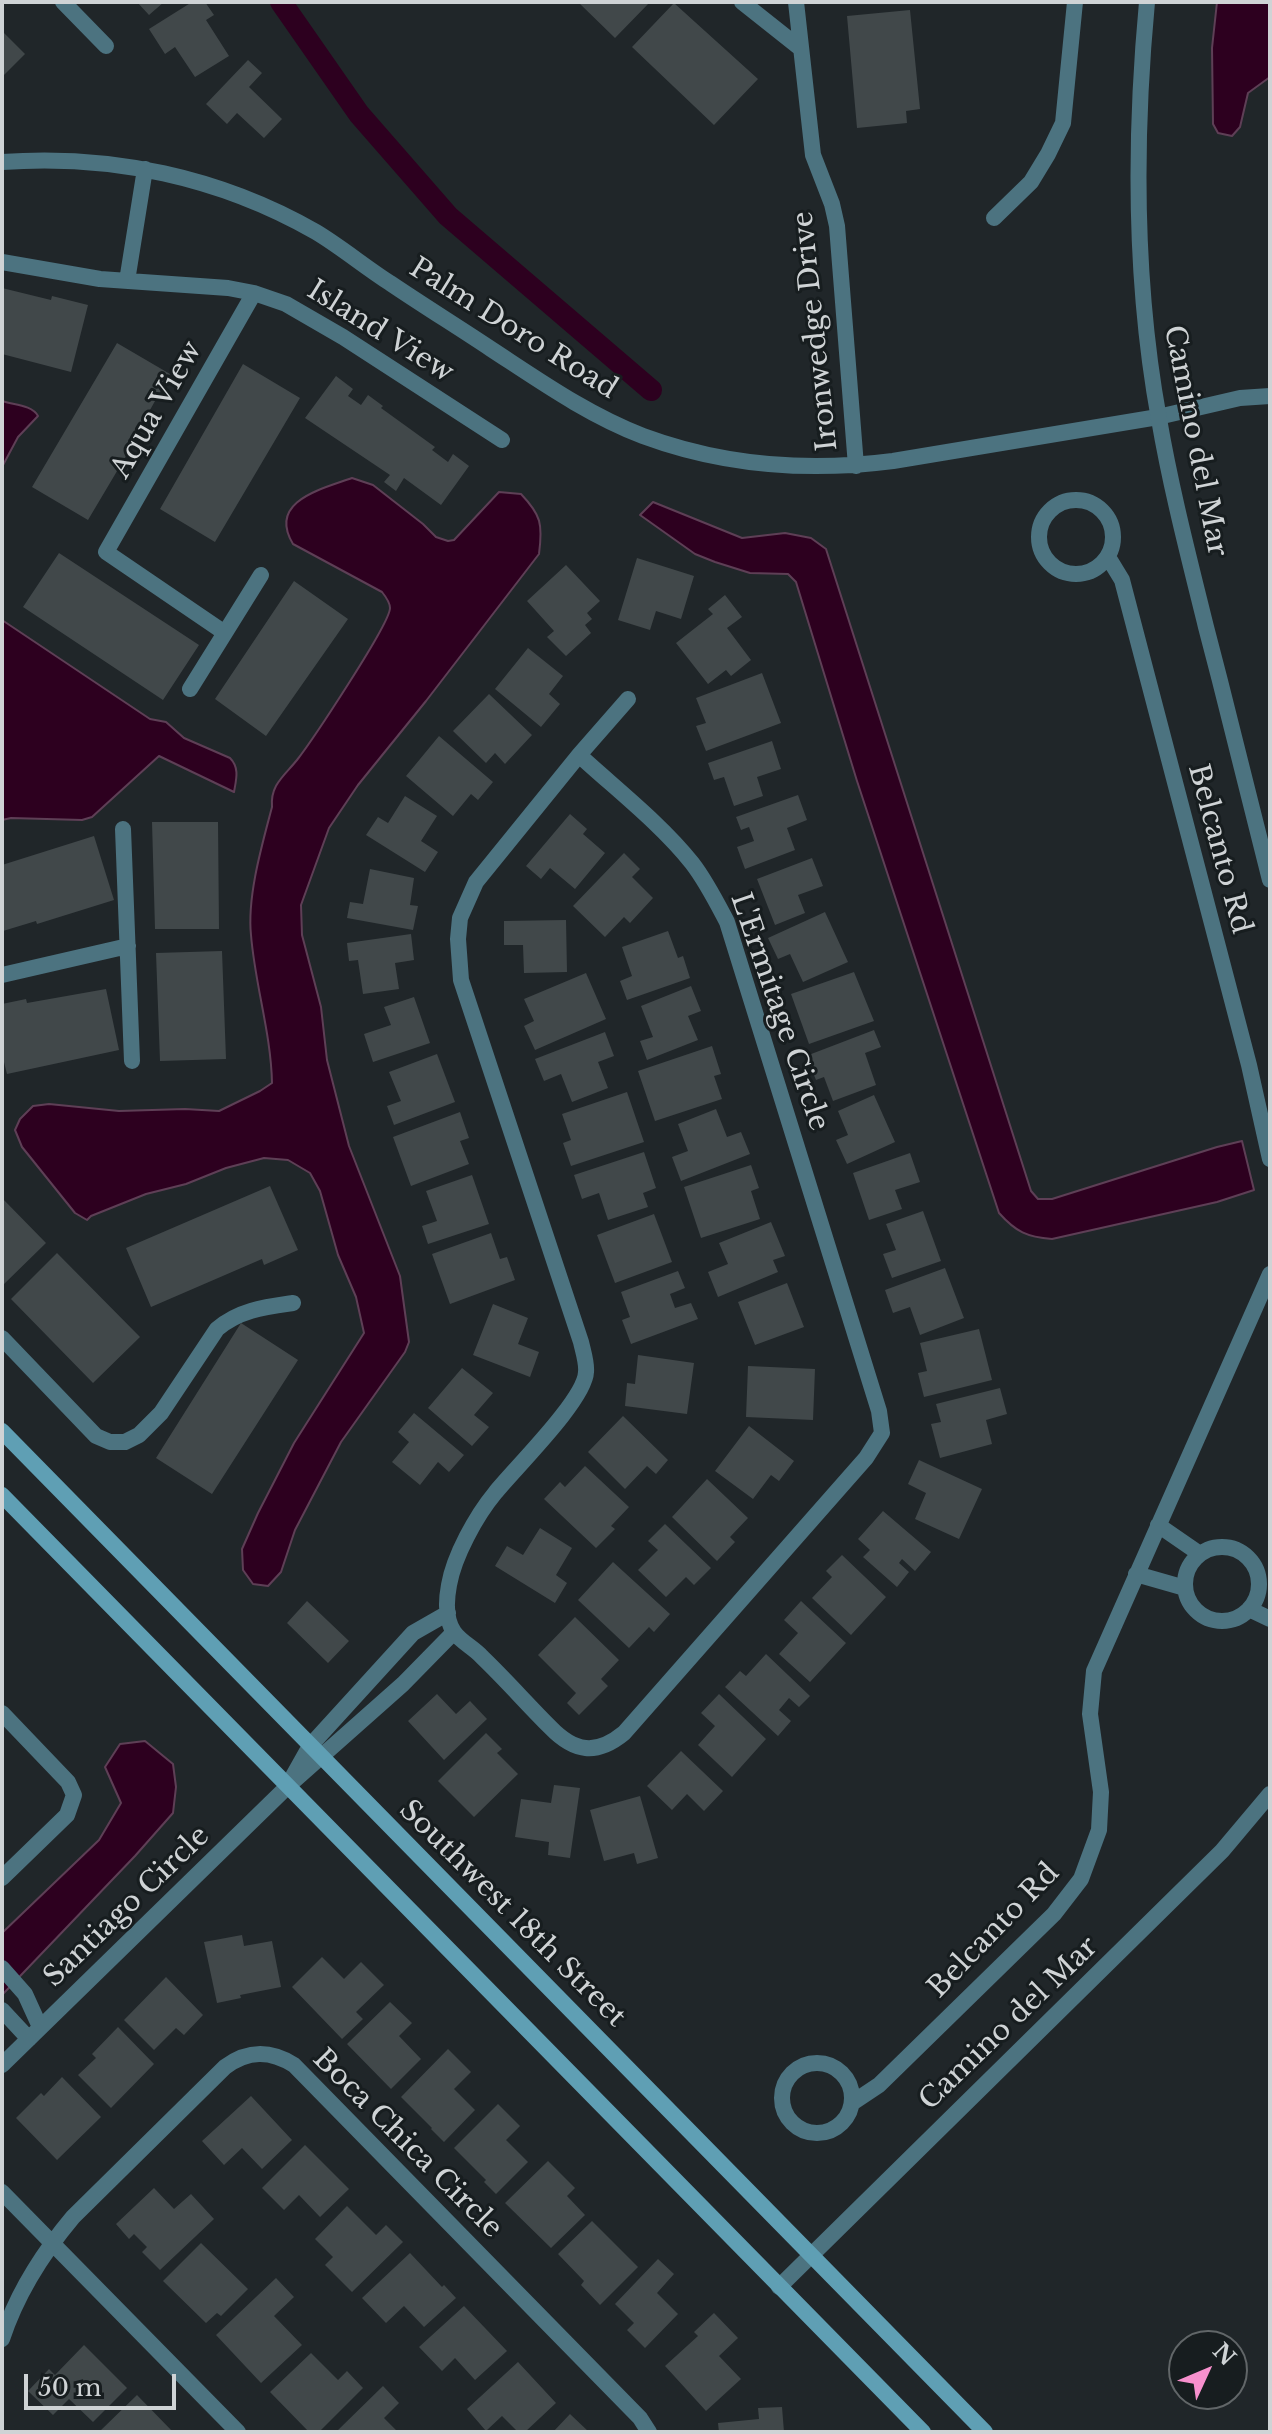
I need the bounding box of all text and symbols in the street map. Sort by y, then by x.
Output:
street label: Ironwedge Drive [787,210,845,452]
street label: Palm Doro Road [403,252,623,406]
street label: Island View [301,274,459,390]
street label: Camino del Mar [1156,323,1234,559]
street label: Aqua View [104,336,210,484]
street label: Belcanto Rd [1180,761,1258,937]
street label: L'Ermitage Circle [723,889,835,1135]
street label: Southwest 18th Street [392,1794,632,2034]
street label: Santiago Circle [37,1820,217,1994]
street label: Belcanto Rd [921,1857,1067,2005]
street label: Camino del Mar [913,1930,1105,2118]
street label: Boca Chica Circle [306,2043,508,2245]
north arrow [1168,2330,1248,2410]
text: N [1207,2338,1241,2371]
scale bar [28,2358,180,2408]
text: 50 m [38,2373,101,2402]

